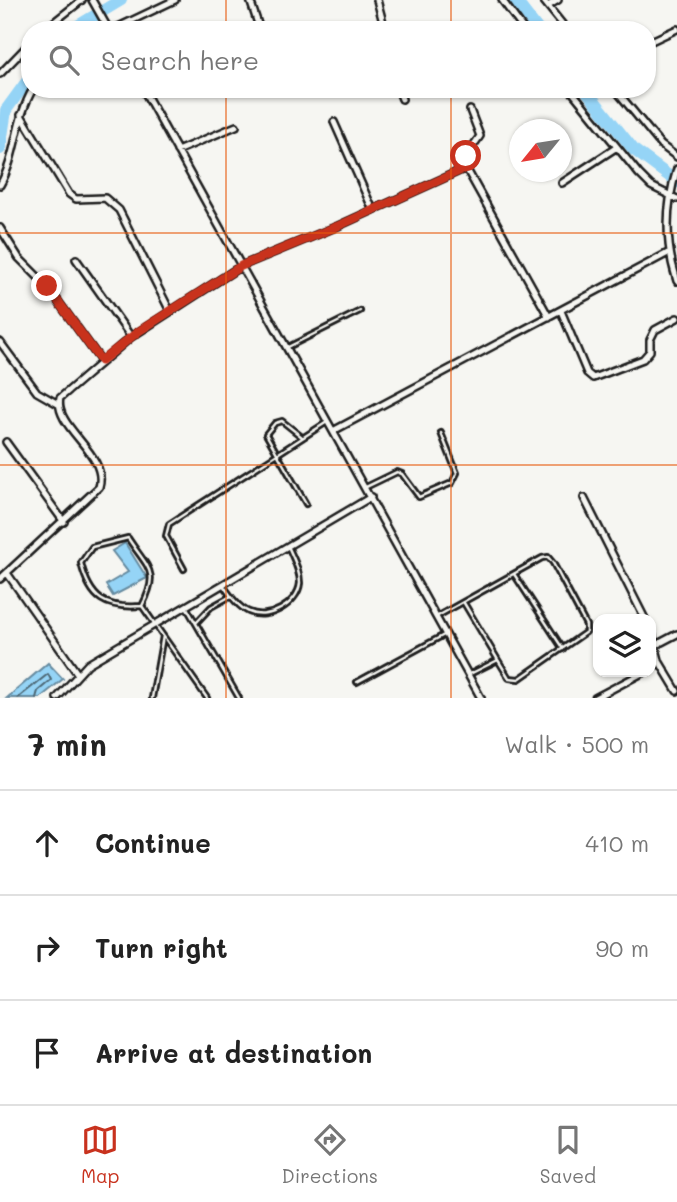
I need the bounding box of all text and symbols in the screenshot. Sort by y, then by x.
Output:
search box [21,21,656,98]
icon: search [45,41,83,79]
text: Search here [101,43,259,77]
north arrow [509,119,572,182]
route start [450,140,481,171]
route end [31,270,62,301]
map controls [593,614,656,677]
button: layers [593,614,656,677]
text: 7 min [28,724,107,764]
text: Walk · 500 m [504,729,649,759]
icon: ahead [28,824,66,862]
text: Continue [95,826,211,860]
text: 410 m [585,828,649,858]
icon: right [28,929,66,967]
text: Turn right [95,931,228,965]
text: 90 m [596,933,649,963]
icon: arrive [28,1034,66,1072]
text: Arrive at destination [95,1036,372,1070]
tab: Map [81,1121,120,1188]
tab: Directions [281,1121,378,1188]
tab: Saved [540,1121,596,1188]

